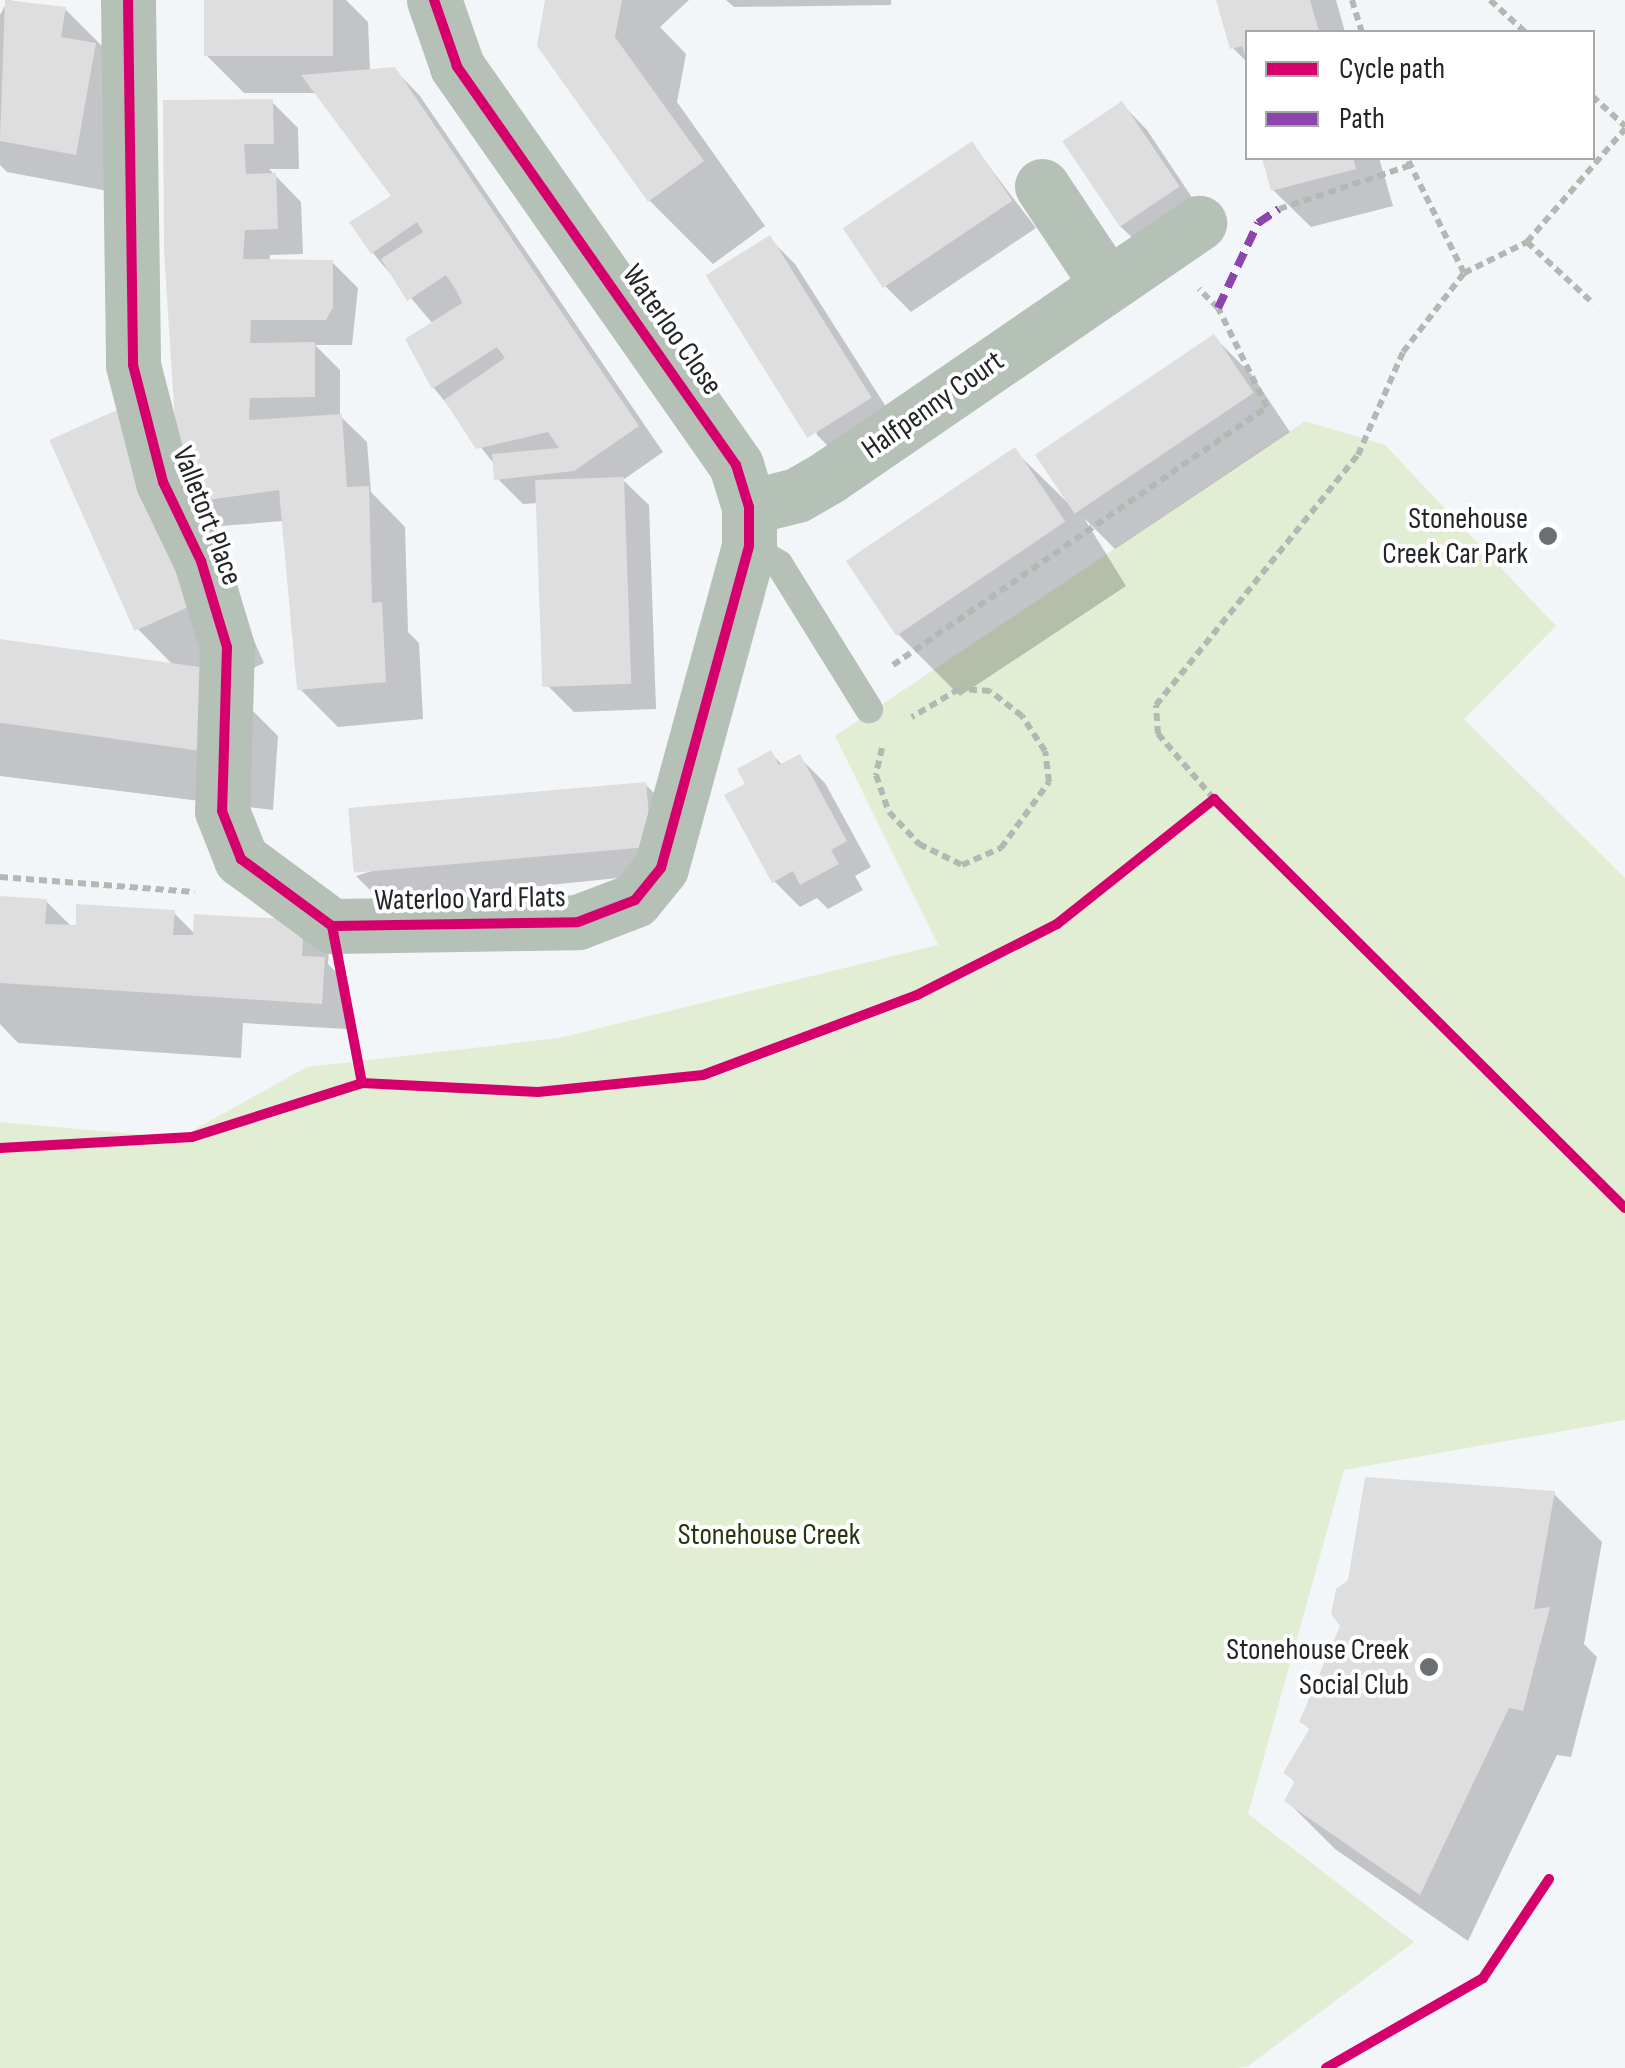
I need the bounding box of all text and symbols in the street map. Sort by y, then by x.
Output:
legend [1245,30,1595,160]
text: Cycle path [1339,51,1445,87]
text: Path [1339,101,1385,137]
street label: Waterloo Close [614,258,730,402]
street label: Halfpenny Court [855,343,1011,467]
street label: Valletort Place [164,442,250,590]
place label: Stonehouse Creek Car Park [1382,501,1528,572]
marker: Stonehouse Creek Car Park [1537,525,1559,547]
street label: Waterloo Yard Flats [374,879,566,919]
park label: Stonehouse Creek [678,1517,860,1553]
place label: Stonehouse Creek Social Club [1226,1632,1409,1702]
marker: Stonehouse Creek Social Club [1418,1656,1440,1678]

